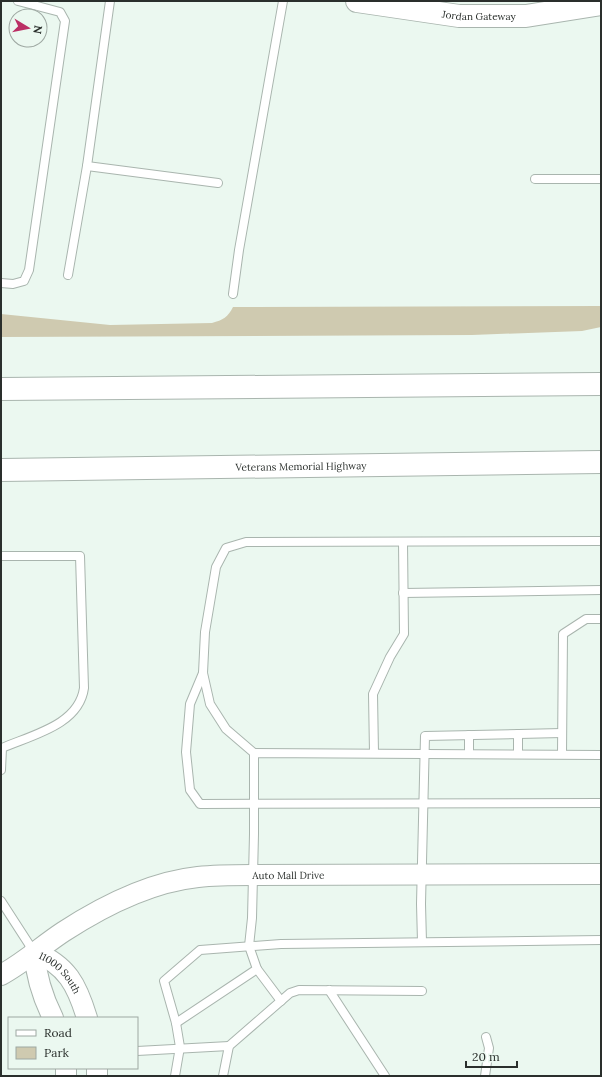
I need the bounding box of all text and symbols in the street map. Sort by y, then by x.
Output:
street label: Jordan Gateway [440,7,517,23]
north arrow [8,8,48,48]
text: N [30,24,45,36]
street label: Veterans Memorial Highway [234,459,367,474]
street label: Auto Mall Drive [251,869,325,882]
street label: 11000 South [37,949,83,996]
legend [8,1017,138,1069]
text: Road [44,1025,72,1040]
scale bar [466,1043,517,1069]
text: Park [44,1045,70,1060]
text: 20 m [472,1049,500,1064]

